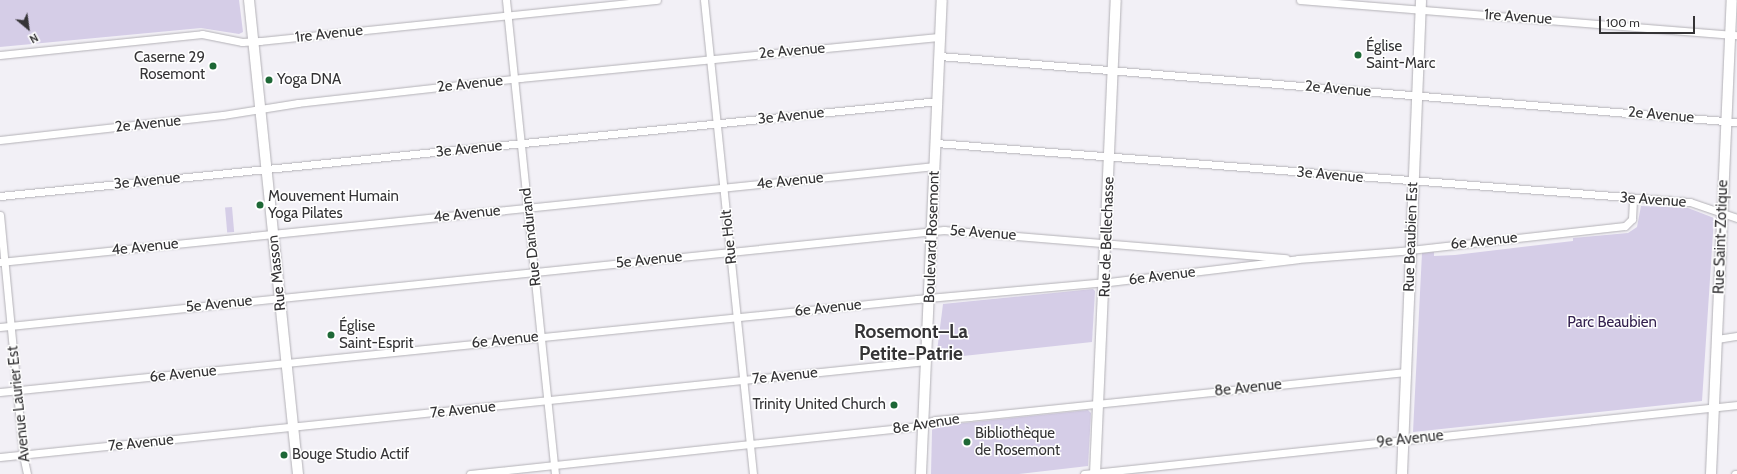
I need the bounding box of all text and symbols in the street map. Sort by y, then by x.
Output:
street label: 1re Avenue [1483,6,1553,28]
north arrow [8,8,48,48]
scale bar [1601,8,1697,34]
text: 100 m [1606,15,1640,30]
street label: 1re Avenue [294,21,364,47]
text: N [27,30,41,47]
place label: Église Saint-Marc [1366,37,1435,72]
street label: 2e Avenue [758,39,826,63]
place label: Caserne 29 Rosemont [134,48,205,83]
marker: Église Saint-Marc [1353,50,1363,60]
marker: Caserne 29 Rosemont [208,61,218,71]
place label: Yoga DNA [277,71,341,89]
street label: 2e Avenue [436,72,504,96]
marker: Yoga DNA [264,75,274,85]
street label: 2e Avenue [1304,77,1372,101]
street label: 2e Avenue [1627,103,1695,127]
street label: 3e Avenue [757,104,825,128]
street label: 2e Avenue [114,112,182,136]
street label: 3e Avenue [435,137,503,161]
street label: 3e Avenue [1296,163,1364,187]
street label: 3e Avenue [113,169,181,193]
street label: 4e Avenue [756,169,824,193]
street label: Boulevard Rosemont [921,170,943,304]
street label: Rue de Bellechasse [1096,176,1118,298]
street label: Rue Saint-Zotique [1710,180,1732,294]
street label: Rue Beaubien Est [1400,182,1422,292]
place label: Mouvement Humain Yoga Pilates [268,187,399,222]
street label: Rue Dandurand [517,187,545,287]
street label: 3e Avenue [1619,189,1687,211]
marker: Mouvement Humain Yoga Pilates [255,200,265,210]
street label: 4e Avenue [433,202,501,226]
street label: Rue Holt [717,209,741,265]
street label: 5e Avenue [949,222,1017,244]
street label: 6e Avenue [1450,229,1518,253]
street label: Rue Masson [264,234,290,312]
street label: 4e Avenue [111,235,179,259]
street label: 5e Avenue [615,248,683,272]
street label: 6e Avenue [1128,263,1196,289]
street label: 5e Avenue [185,292,253,316]
street label: 6e Avenue [794,296,862,320]
park label: Parc Beaubien [1567,314,1657,332]
place label: Église Saint-Esprit [339,317,414,352]
district label: Rosemont–La Petite-Patrie [854,321,968,365]
street label: 6e Avenue [471,328,539,352]
marker: Église Saint-Esprit [326,330,336,340]
street label: Avenue Laurier Est [4,345,34,463]
street label: 6e Avenue [149,362,217,386]
street label: 7e Avenue [751,364,819,388]
street label: 8e Avenue [1213,376,1283,400]
place label: Trinity United Church [753,396,886,414]
street label: 7e Avenue [429,398,497,422]
marker: Trinity United Church [889,400,899,410]
street label: 8e Avenue [891,410,961,438]
place label: Bibliothèque de Rosemont [975,424,1060,459]
street label: 9e Avenue [1376,427,1444,451]
street label: 7e Avenue [107,431,175,455]
marker: Bibliothèque de Rosemont [962,437,972,447]
place label: Bouge Studio Actif [292,446,409,464]
marker: Bouge Studio Actif [279,450,289,460]

